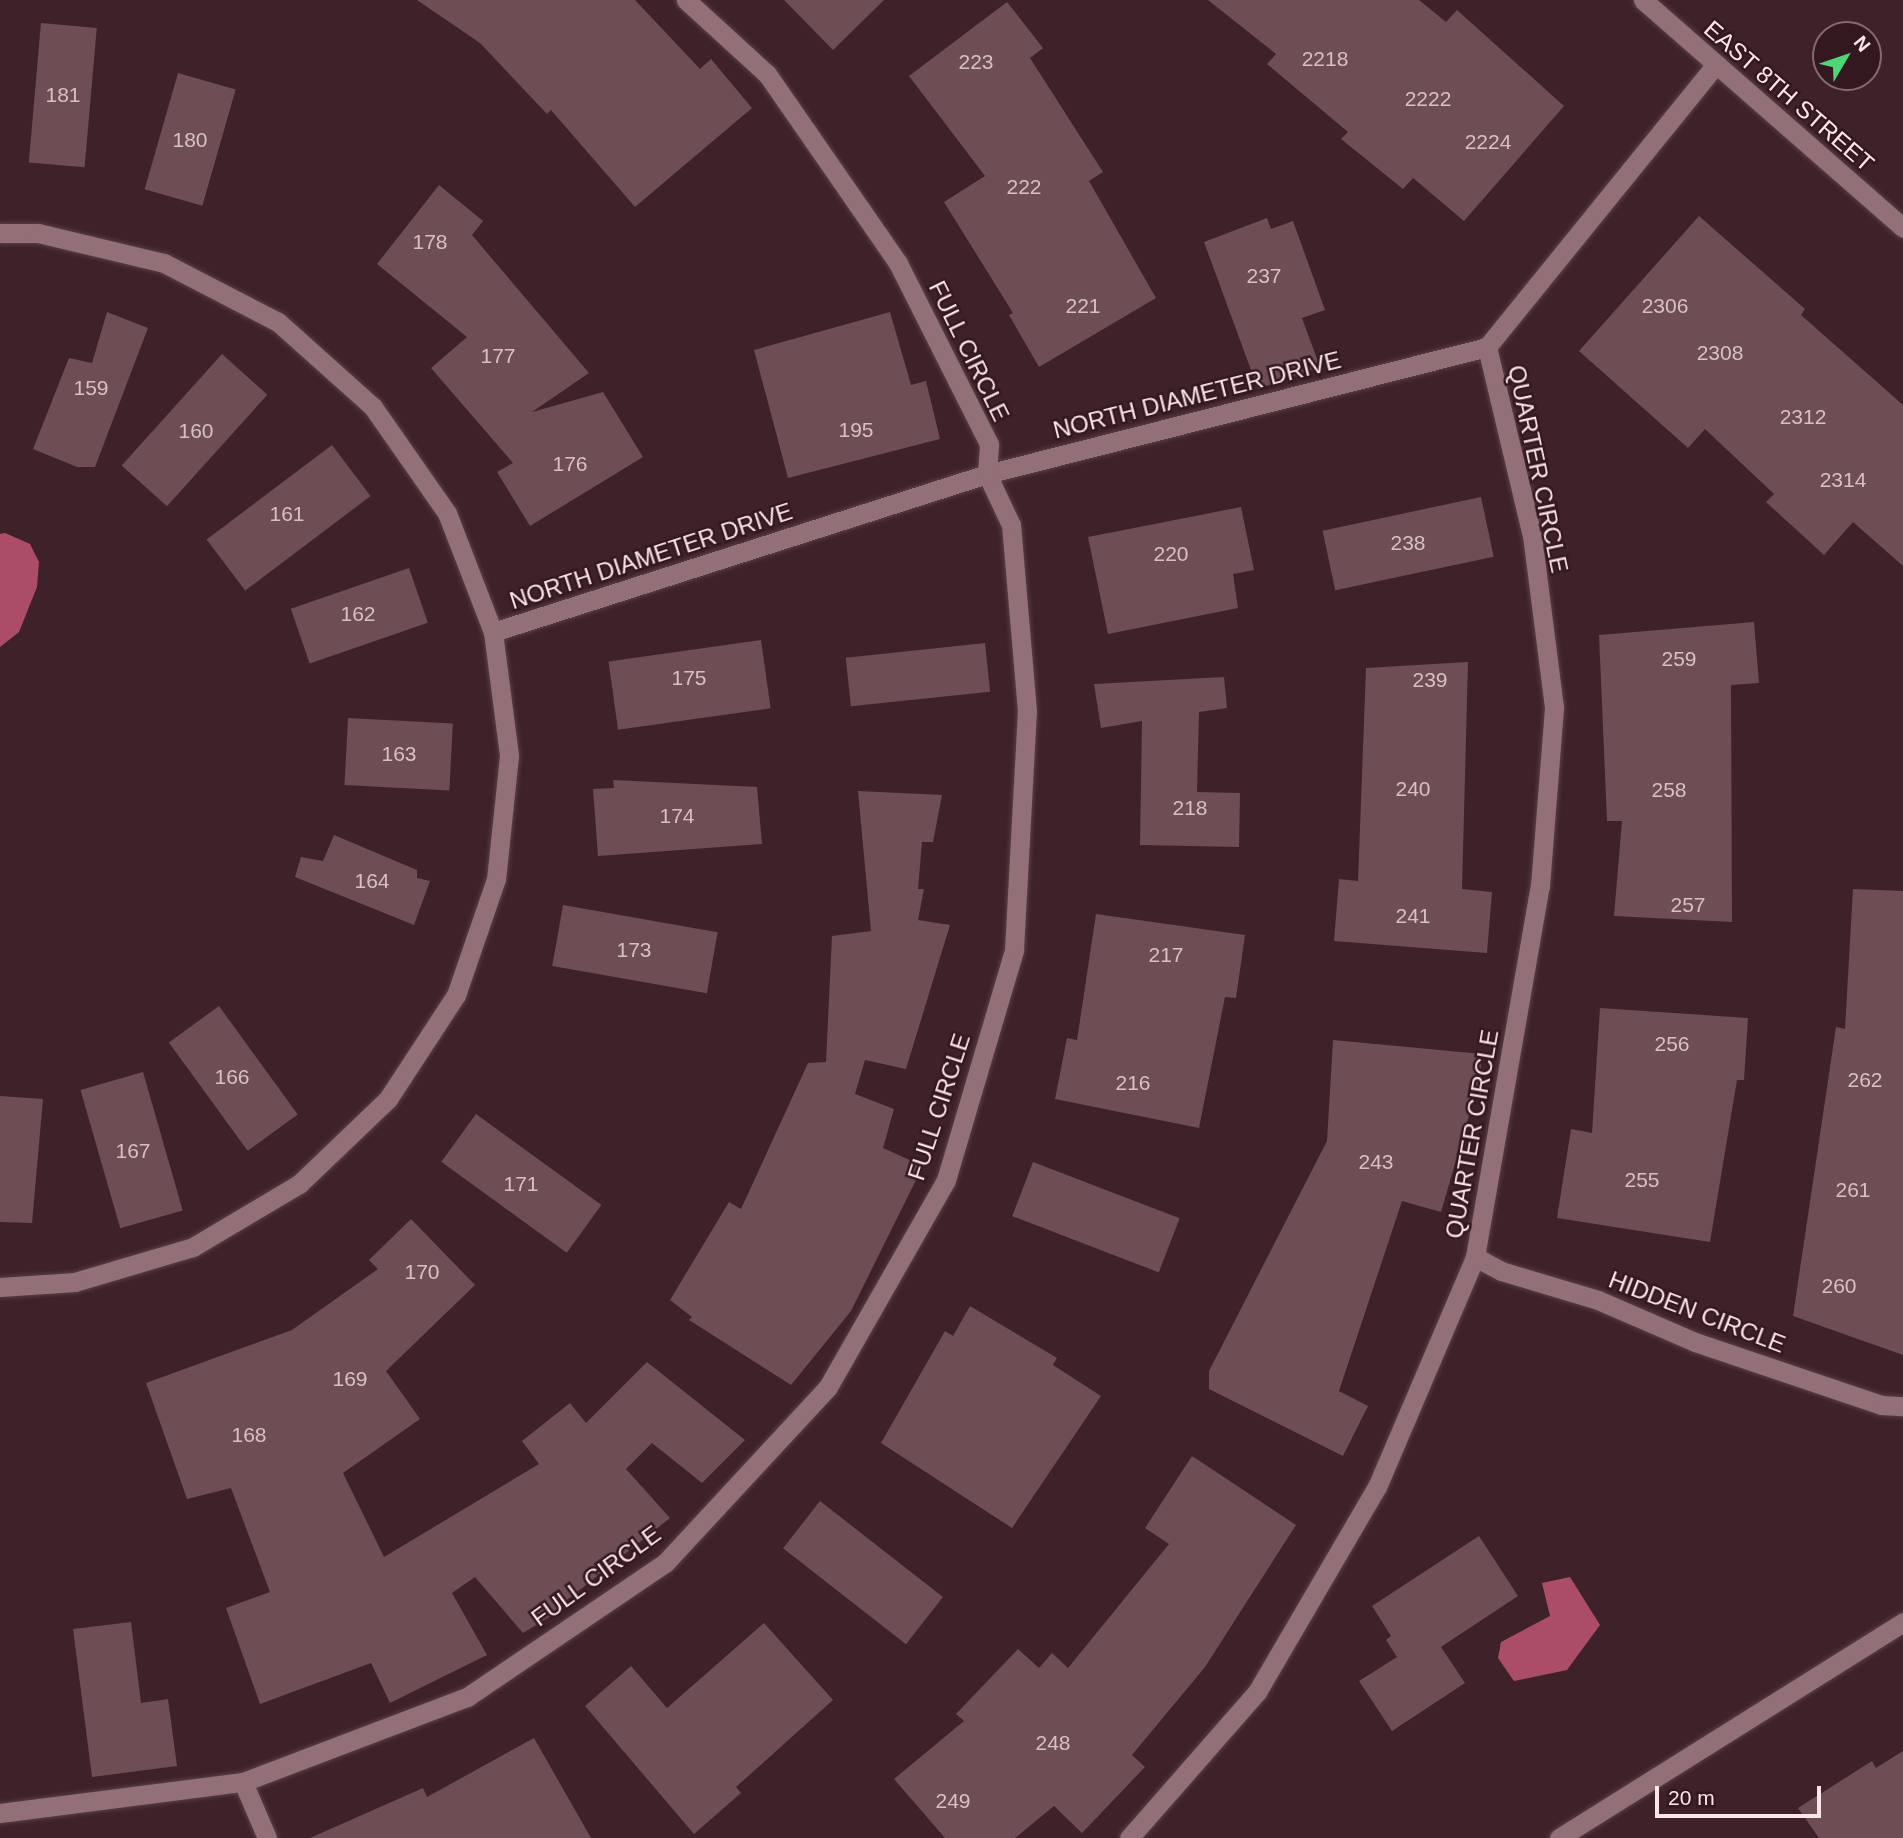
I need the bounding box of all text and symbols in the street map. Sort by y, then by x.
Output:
street label: EAST 8TH STREET [1698,14,1880,178]
north arrow [1812,21,1882,91]
text: N [1850,32,1875,56]
house number: 2218 [1302,46,1348,72]
house number: 223 [958,49,994,75]
house number: 181 [45,82,81,108]
house number: 2222 [1405,86,1451,112]
house number: 180 [172,127,208,153]
house number: 2224 [1465,129,1511,155]
house number: 222 [1006,174,1042,200]
house number: 178 [412,229,448,255]
house number: 237 [1246,263,1282,289]
street label: FULL CIRCLE [922,276,1016,426]
house number: 221 [1065,293,1101,319]
house number: 2306 [1642,293,1688,319]
house number: 2308 [1697,340,1743,366]
house number: 177 [480,343,516,369]
street label: NORTH DIAMETER DRIVE [1050,345,1344,445]
street label: QUARTER CIRCLE [1502,363,1574,575]
house number: 159 [73,375,109,401]
house number: 2312 [1780,404,1826,430]
house number: 195 [838,417,874,443]
house number: 160 [178,418,214,444]
house number: 176 [552,451,588,477]
house number: 2314 [1820,467,1866,493]
street label: NORTH DIAMETER DRIVE [506,497,796,615]
house number: 161 [269,501,305,527]
house number: 238 [1390,530,1426,556]
house number: 220 [1153,541,1189,567]
house number: 162 [340,601,376,627]
house number: 259 [1661,646,1697,672]
house number: 175 [671,665,707,691]
house number: 239 [1412,667,1448,693]
house number: 163 [381,741,417,767]
house number: 240 [1395,776,1431,802]
house number: 258 [1651,777,1687,803]
house number: 218 [1172,795,1208,821]
house number: 174 [659,803,695,829]
house number: 164 [354,868,390,894]
house number: 257 [1670,892,1706,918]
house number: 241 [1395,903,1431,929]
house number: 173 [616,937,652,963]
house number: 217 [1148,942,1184,968]
street label: QUARTER CIRCLE [1439,1027,1505,1241]
street label: FULL CIRCLE [902,1030,976,1184]
house number: 256 [1654,1031,1690,1057]
house number: 166 [214,1064,250,1090]
house number: 262 [1847,1067,1883,1093]
house number: 216 [1115,1070,1151,1096]
house number: 167 [115,1138,151,1164]
house number: 243 [1358,1149,1394,1175]
house number: 255 [1624,1167,1660,1193]
house number: 171 [503,1171,539,1197]
house number: 261 [1835,1177,1871,1203]
house number: 170 [404,1259,440,1285]
street label: HIDDEN CIRCLE [1605,1265,1789,1359]
house number: 260 [1821,1273,1857,1299]
house number: 169 [332,1366,368,1392]
house number: 168 [231,1422,267,1448]
street label: FULL CIRCLE [525,1519,667,1633]
house number: 248 [1035,1730,1071,1756]
scale bar [1658,1772,1824,1816]
text: 20 m [1668,1786,1715,1809]
house number: 249 [935,1788,971,1814]

